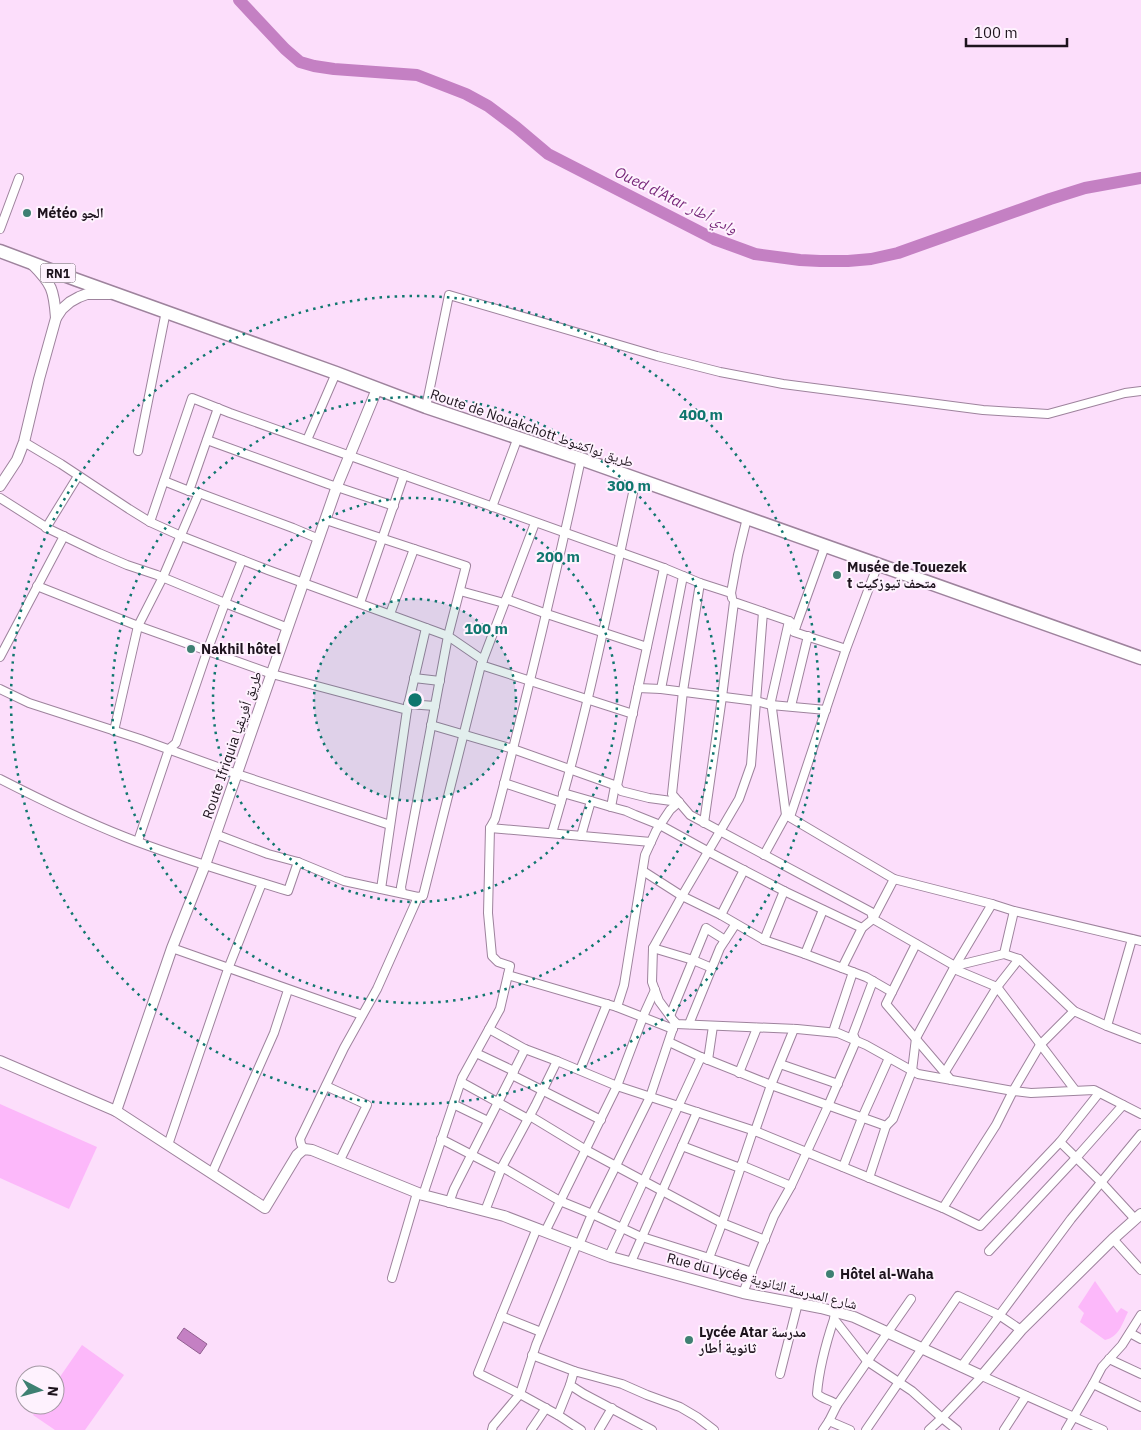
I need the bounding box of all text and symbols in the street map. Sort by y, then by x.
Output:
scale bar [966,15,1067,47]
text: 100 m [974,23,1018,42]
water label: Oued d'Atar وادي أطار [610,162,740,240]
place label: Météo الجو [37,204,104,222]
marker: Météo الجو [21,207,33,219]
road number: RN1 [40,264,76,282]
street label: Route de Nouakchott طريق نواكشوط [428,385,636,472]
text: 400 m [679,405,723,424]
text: 300 m [607,476,651,495]
text: 200 m [536,547,580,566]
place label: Musée de Touezek t متحف تيوزكيت [847,558,968,592]
marker: Musée de Touezek t متحف تيوزكيت [831,569,843,581]
text: 100 m [464,619,508,638]
place label: Nakhil hôtel [201,640,281,658]
marker: Nakhil hôtel [185,643,197,655]
street label: Route Ifriquia طريق أفريقيا [198,669,267,822]
centre of rings [406,691,424,709]
street label: Rue du Lycée شارع المدرسة الثانوية [665,1249,859,1314]
place label: Hôtel al-Waha [840,1265,934,1283]
marker: Hôtel al-Waha [824,1268,836,1280]
place label: Lycée Atar مدرسة ثانوية أطار [698,1323,806,1357]
marker: Lycée Atar مدرسة ثانوية أطار [683,1334,695,1346]
north arrow [15,1365,65,1415]
text: N [43,1385,62,1397]

